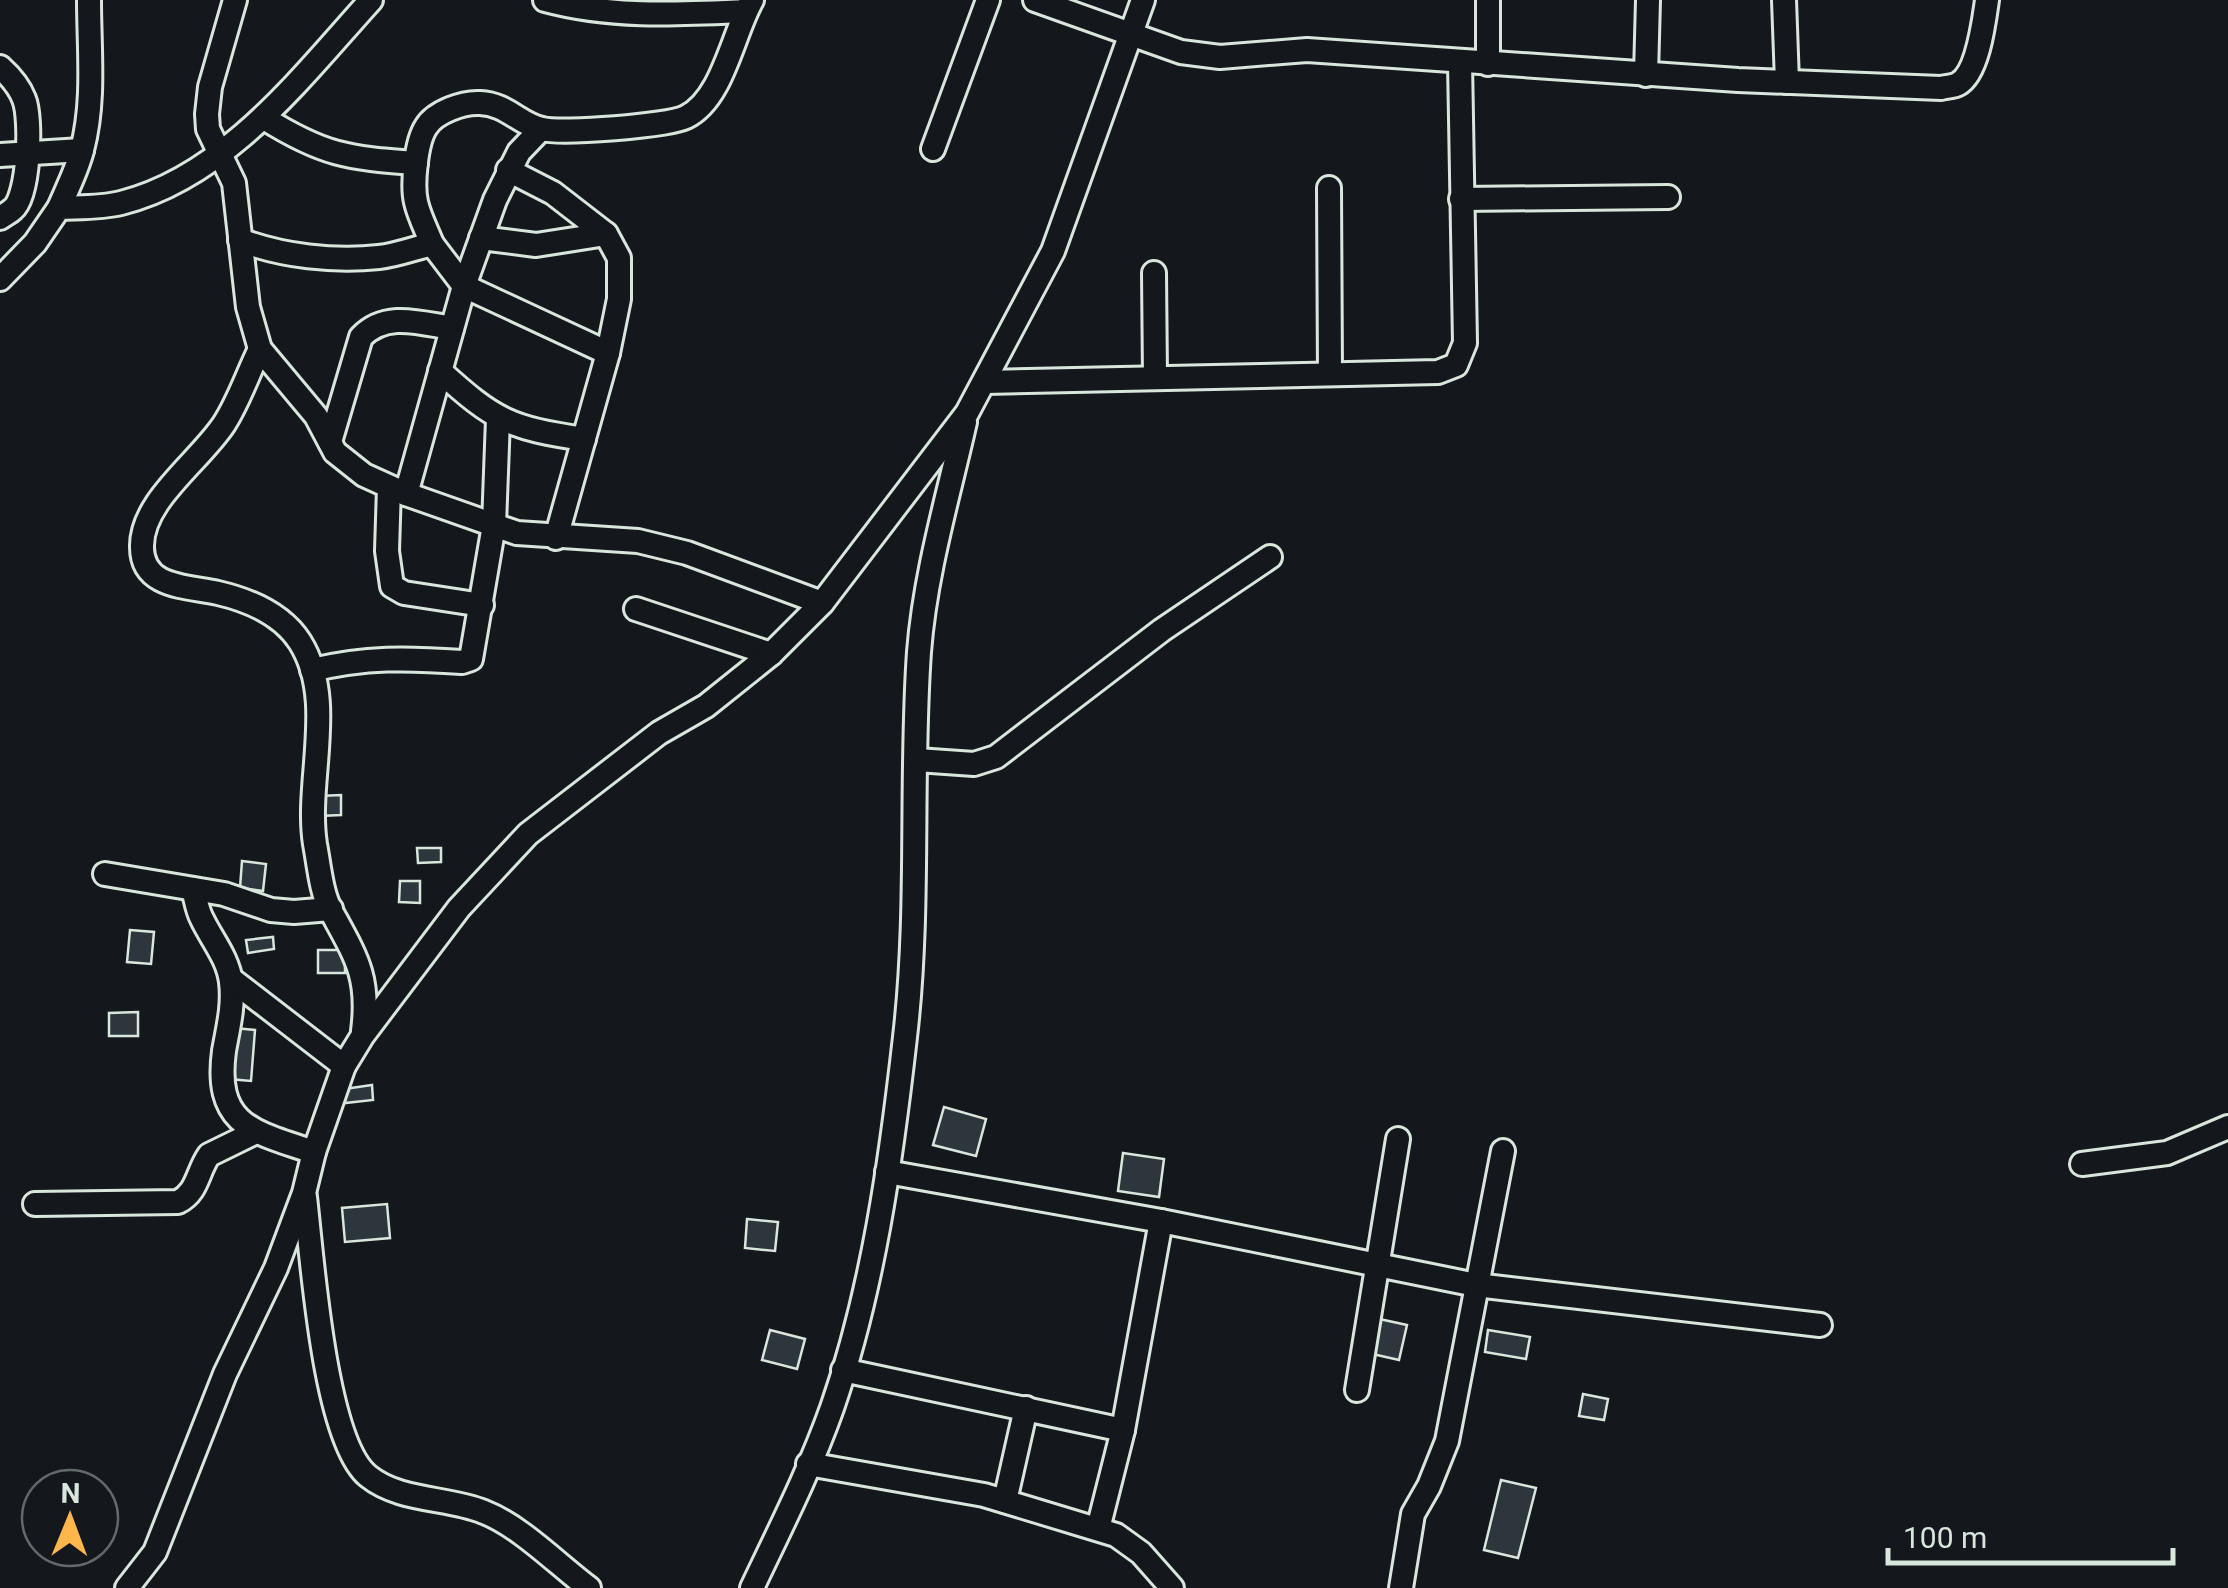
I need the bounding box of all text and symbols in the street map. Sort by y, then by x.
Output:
north arrow [20,1468,120,1568]
text: N [60,1477,81,1510]
scale bar [1888,1503,2173,1565]
text: 100 m [1903,1520,1987,1555]

